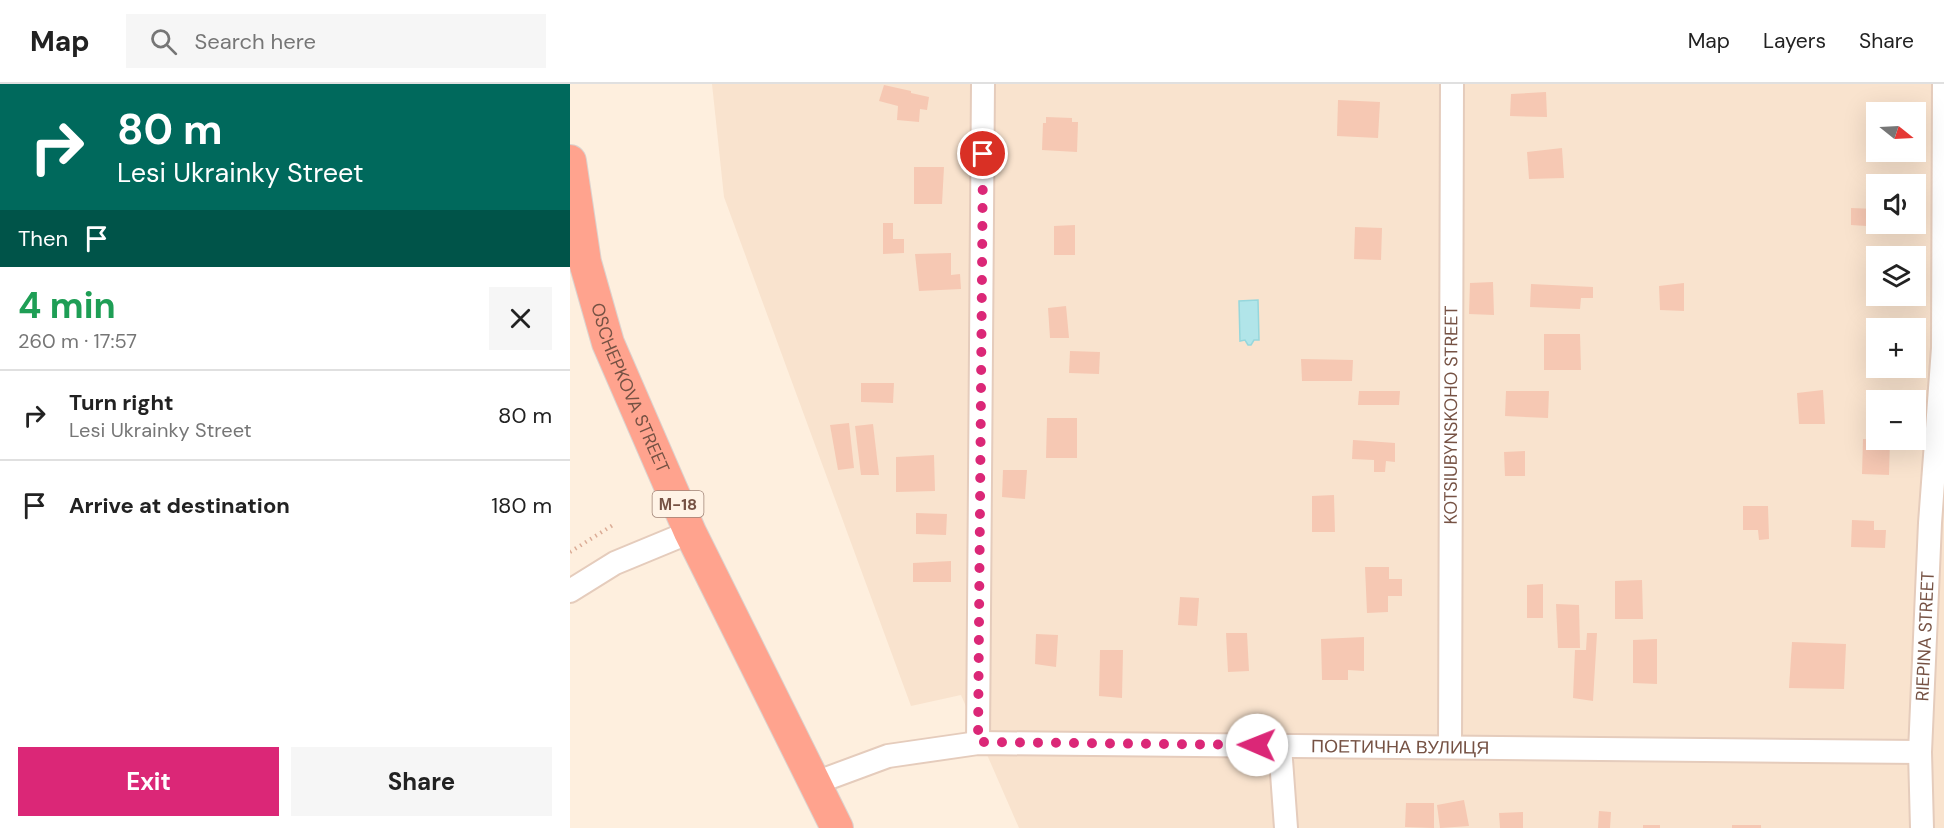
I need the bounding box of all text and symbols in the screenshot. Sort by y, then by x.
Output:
search box [126,14,546,68]
text: Map [30,23,90,60]
icon: search [147,25,180,58]
text: Search here [195,27,316,56]
text: Map [1688,27,1730,55]
text: Layers [1763,27,1826,55]
text: Share [1859,27,1914,55]
text: 80 m [117,102,223,157]
north arrow [1866,102,1926,162]
map controls [1866,102,1926,450]
icon: right [18,108,96,186]
pin [957,128,1008,179]
icon: arrive [966,137,999,170]
text: Lesi Ukrainky Street [117,155,363,190]
button: sound [1866,174,1926,234]
icon: arrive [80,222,113,255]
text: Then [18,224,68,253]
button: layers [1866,246,1926,306]
text: 4 min [18,282,116,329]
button: close [489,287,552,350]
street label: OSCHEPKOVA STREET [585,300,675,477]
street label: KOTSIUBYNSKOHO STREET [1439,305,1463,525]
button: + [1866,318,1926,378]
text: 260 m · 17:57 [18,328,137,354]
text: Turn right [69,388,174,417]
button: − [1866,390,1926,450]
icon: right [18,399,51,432]
text: 80 m [498,401,552,430]
text: Lesi Ukrainky Street [69,417,252,443]
icon: arrive [18,489,51,522]
text: Arrive at destination [69,491,290,520]
text: 180 m [491,491,552,520]
road number: М-18 [652,491,704,517]
street label: RIEPINA STREET [1910,570,1940,702]
position arrow [1225,713,1289,777]
street label: ПОЕТИЧНА ВУЛИЦЯ [1311,734,1489,760]
button: Exit [18,747,279,816]
button: Share [291,747,552,816]

